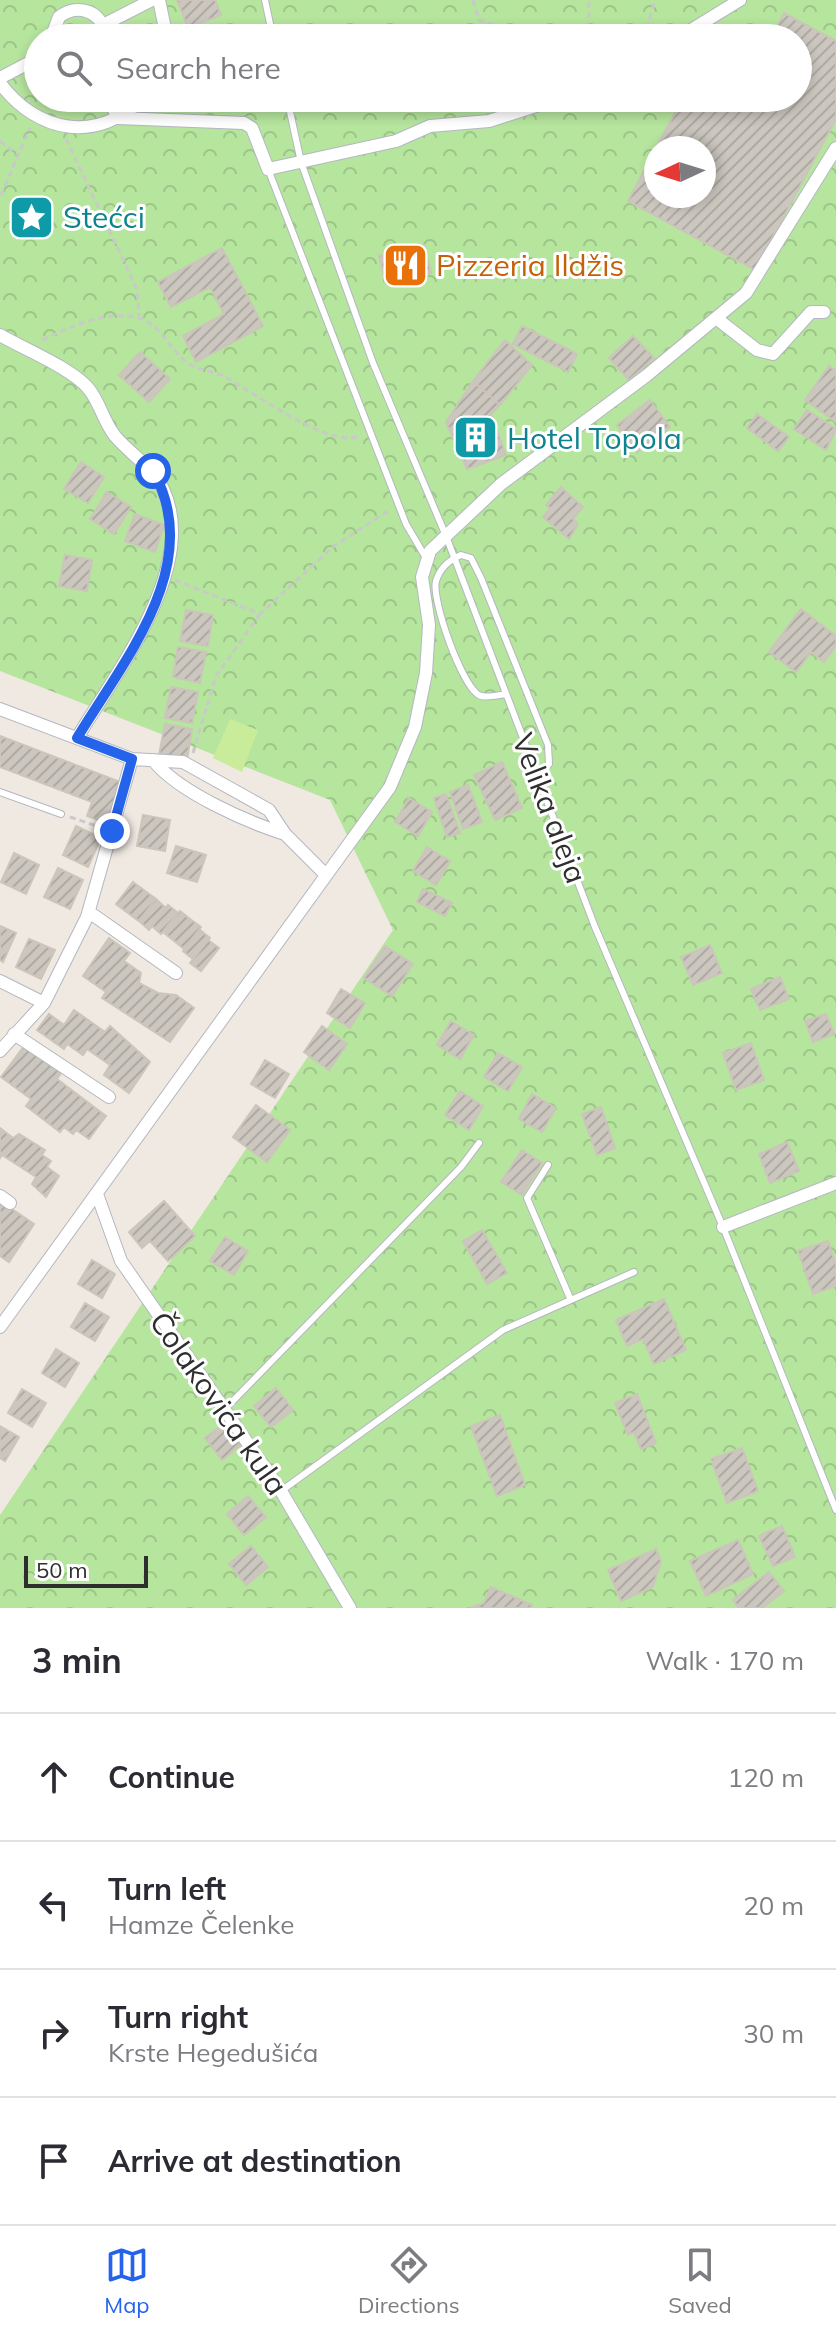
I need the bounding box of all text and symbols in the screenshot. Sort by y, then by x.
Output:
search box [24,24,812,112]
icon: search [52,46,96,90]
text: Search here [116,49,281,87]
north arrow [644,136,716,208]
place icon: Stećci [8,193,56,241]
place label: Stećci [63,198,145,236]
restaurant icon: Pizzeria Ildžis [381,241,429,289]
place label: Pizzeria Ildžis [436,246,624,284]
building icon: Hotel Topola [452,414,500,462]
place label: Hotel Topola [507,419,682,457]
route start [135,453,171,489]
street label: Velika aleja [504,728,596,888]
route end [94,813,130,849]
street label: Čolakovića kula [142,1304,296,1502]
scale bar [24,1552,148,1588]
text: 50 m [36,1556,87,1584]
text: 3 min [32,1639,122,1682]
text: Walk · 170 m [645,1644,804,1677]
icon: ahead [32,1755,76,1799]
text: Continue [108,1758,235,1796]
text: 120 m [728,1761,804,1794]
text: Turn left [108,1870,226,1908]
icon: left [32,1883,76,1927]
text: 20 m [743,1889,804,1922]
text: Hamze Čelenke [108,1908,294,1941]
text: Turn right [108,1998,248,2036]
icon: right [32,2011,76,2055]
text: 30 m [743,2017,804,2050]
text: Krste Hegedušića [108,2036,318,2069]
icon: arrive [32,2139,76,2183]
text: Arrive at destination [108,2142,402,2180]
tab: Map [104,2243,150,2319]
tab: Directions [358,2243,460,2319]
tab: Saved [668,2243,732,2319]

